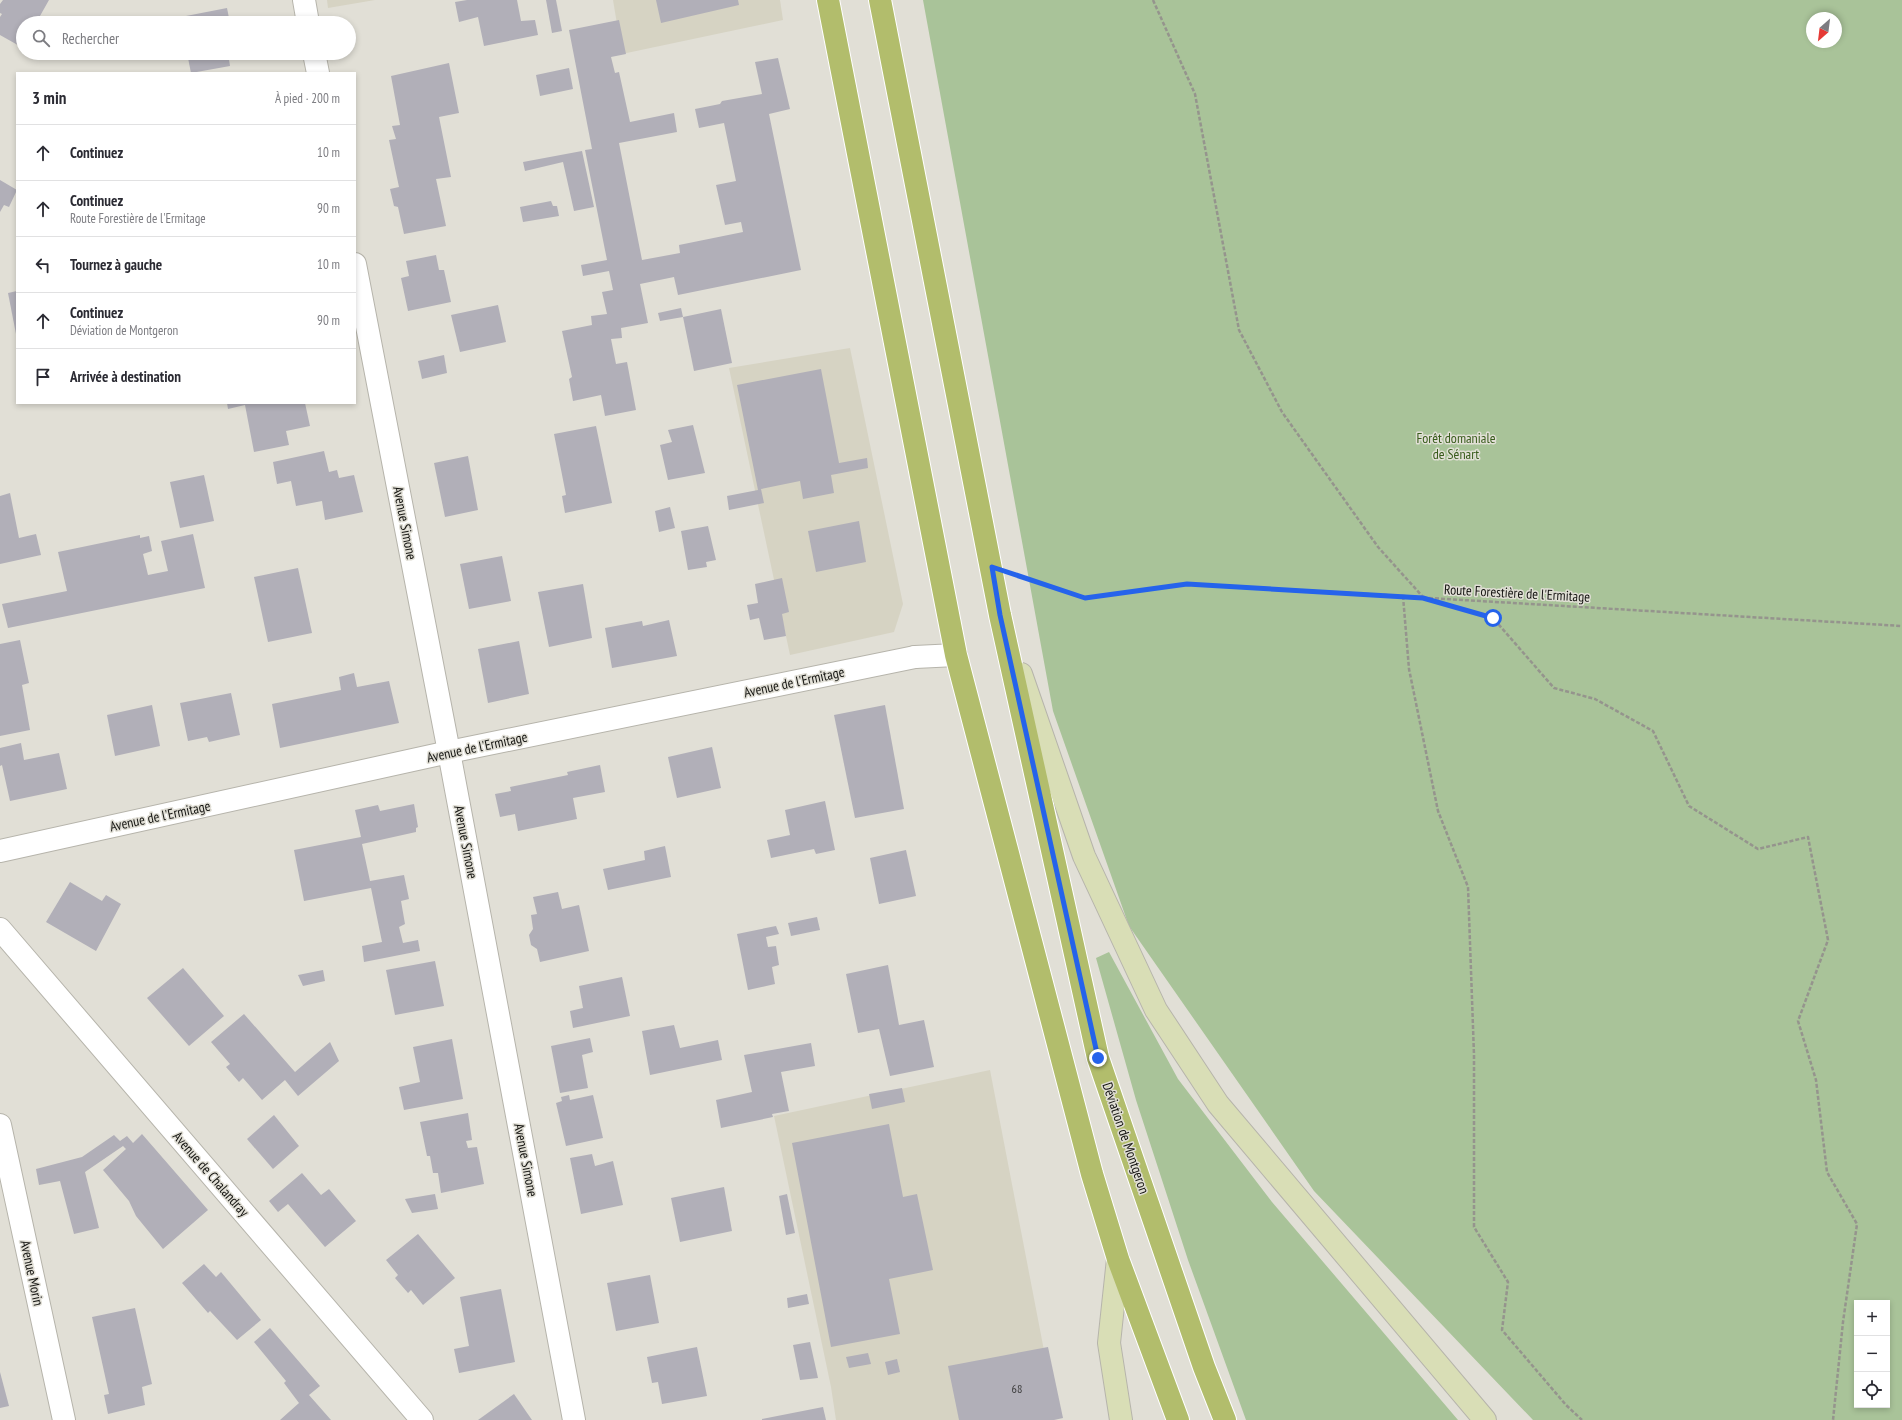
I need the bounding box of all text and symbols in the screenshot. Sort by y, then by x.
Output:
north arrow [1806,12,1842,48]
search box [16,16,356,60]
icon: search [30,27,52,49]
text: Rechercher [62,29,119,48]
text: 3 min [32,87,66,109]
text: À pied · 200 m [275,90,340,107]
icon: ahead [32,142,54,164]
text: Continuez [70,143,123,162]
text: 10 m [317,144,340,161]
text: Continuez [70,191,123,210]
icon: ahead [32,198,54,220]
text: 90 m [317,200,340,217]
text: Route Forestière de l'Ermitage [70,210,206,227]
icon: left [32,254,54,276]
text: Tournez à gauche [70,255,162,274]
text: 10 m [317,256,340,273]
text: Continuez [70,303,123,322]
icon: ahead [32,310,54,332]
text: 90 m [317,312,340,329]
text: Déviation de Montgeron [70,322,178,339]
icon: arrive [32,366,54,388]
text: Arrivée à destination [70,367,181,386]
park label: Forêt domaniale de Sénart [1417,429,1496,463]
street label: Avenue Simone [389,485,421,561]
street label: Route Forestière de l'Ermitage [1444,580,1591,606]
route start [1484,609,1502,627]
street label: Avenue de l'Ermitage [742,663,846,701]
street label: Avenue de l'Ermitage [425,728,529,766]
street label: Avenue de l'Ermitage [108,797,212,835]
street label: Avenue Simone [450,804,482,880]
route end [1089,1049,1107,1067]
street label: Déviation de Montgeron [1099,1080,1153,1196]
street label: Avenue Simone [510,1122,542,1198]
street label: Avenue de Chalandray [169,1128,253,1221]
street label: Avenue Morin [16,1239,48,1307]
map controls [1854,1300,1890,1408]
button: + [1854,1300,1890,1336]
button: − [1854,1336,1890,1372]
button: locate [1854,1372,1890,1408]
house number: 68 [1012,1381,1022,1396]

